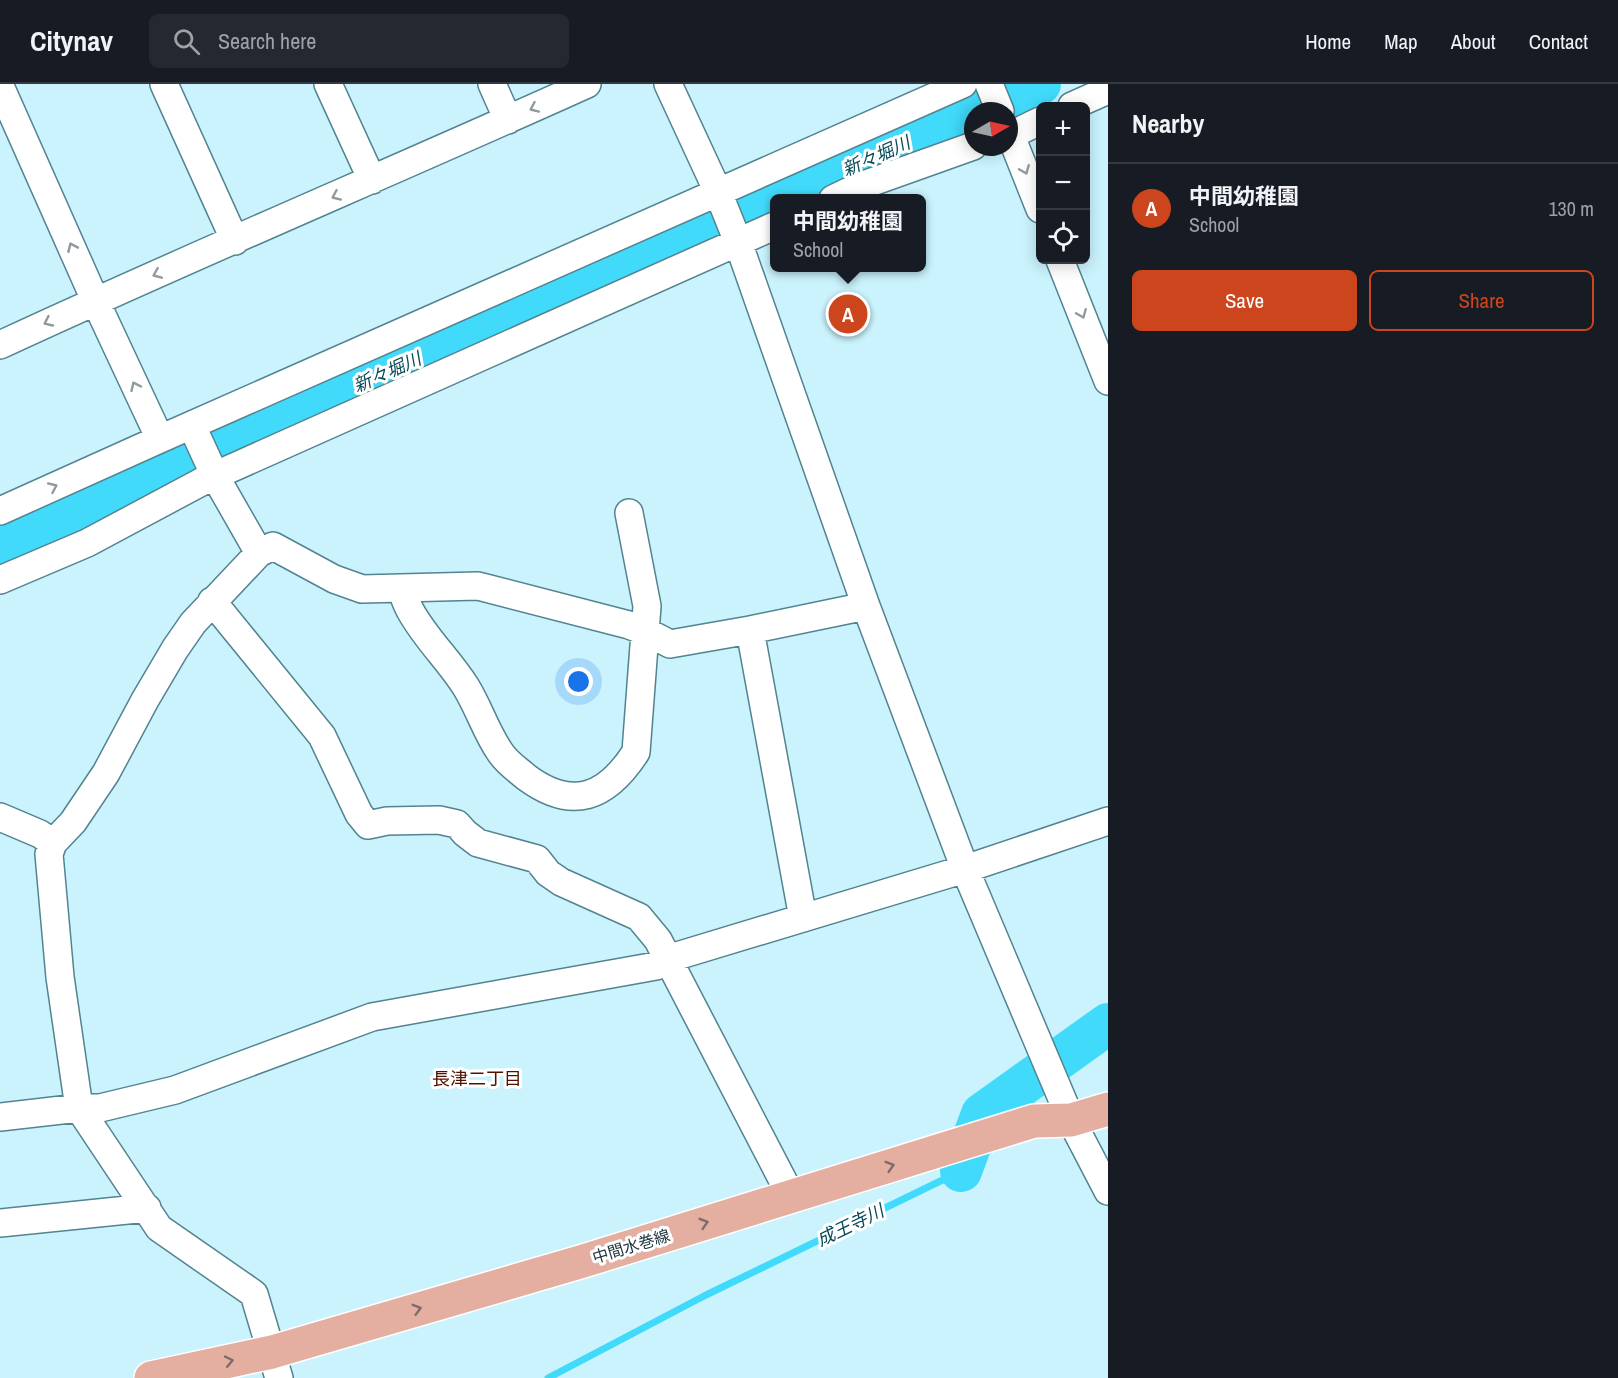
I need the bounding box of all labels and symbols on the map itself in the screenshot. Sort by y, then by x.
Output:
one-way arrow [529,101,540,113]
north arrow [964,102,1018,156]
water label: 新々堀川 [838,129,916,182]
one-way arrow [1018,164,1030,175]
one-way arrow [332,189,343,201]
one-way arrow [67,242,79,253]
one-way arrow [153,267,164,279]
pin: A [828,292,868,336]
one-way arrow [1075,308,1087,319]
one-way arrow [43,315,54,327]
water label: 新々堀川 [349,345,427,398]
one-way arrow [130,381,142,392]
one-way arrow [47,482,58,494]
your location [564,667,593,696]
district label: 長津二丁目 [432,1066,522,1091]
one-way arrow [884,1161,895,1173]
water label: 成王寺川 [812,1197,890,1252]
one-way arrow [698,1218,709,1231]
street label: 中間水巻線 [590,1224,672,1268]
one-way arrow [412,1304,422,1317]
one-way arrow [224,1355,234,1368]

